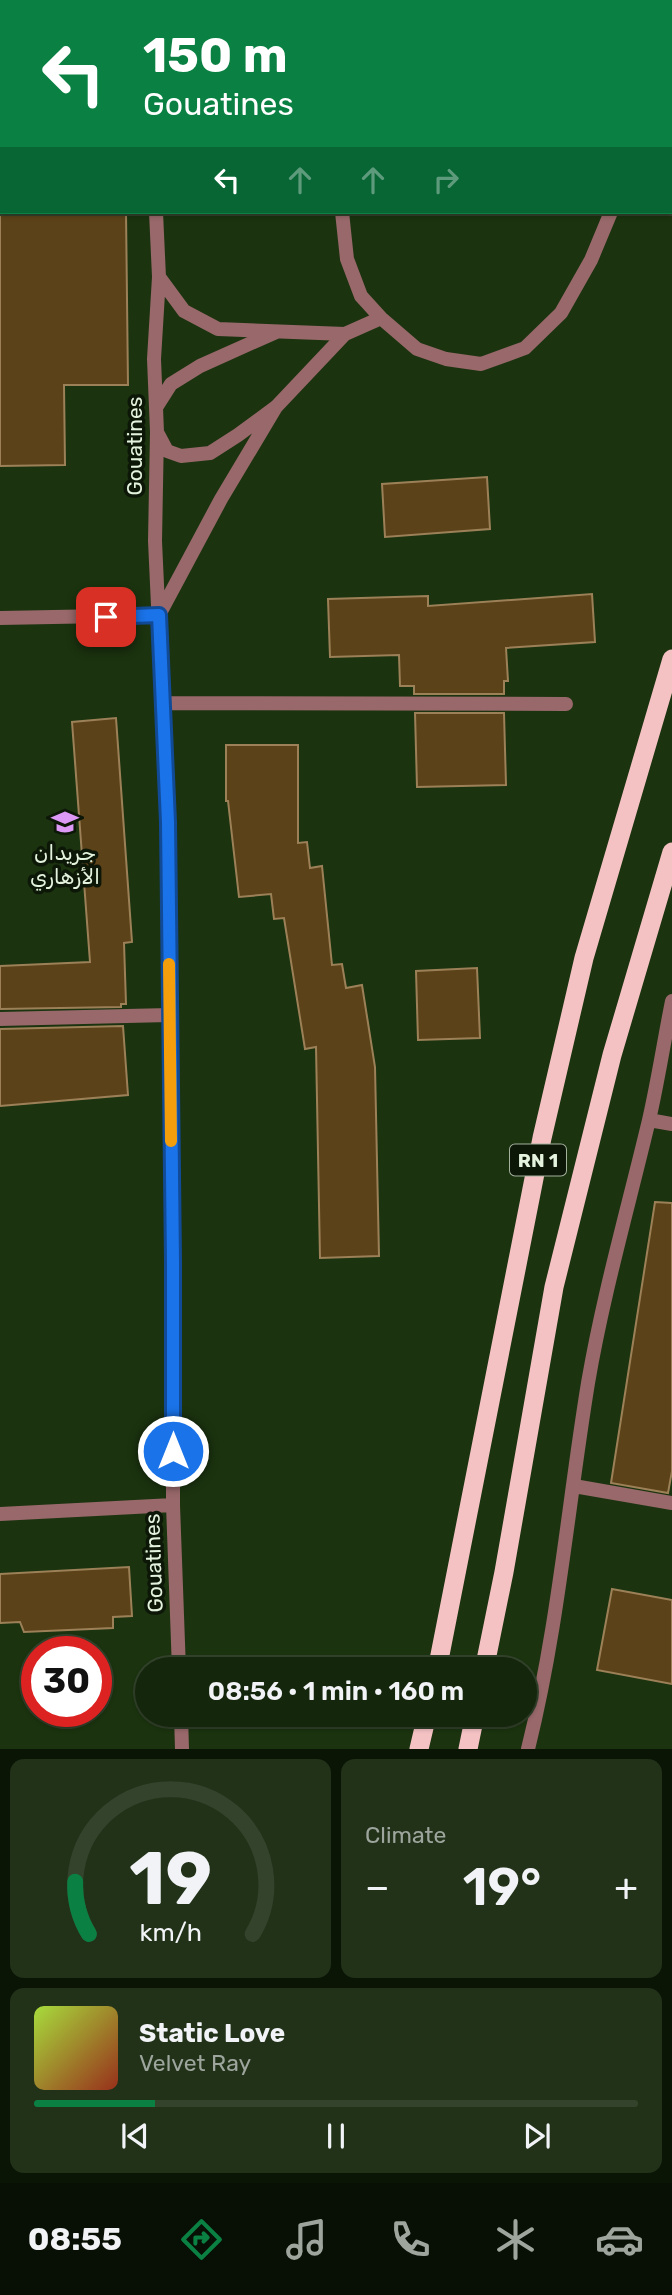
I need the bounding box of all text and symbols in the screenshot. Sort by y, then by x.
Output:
text: 150 m [143,26,288,84]
icon: left [28,28,119,119]
text: Gouatines [143,85,294,123]
icon: left [208,161,246,199]
icon: ahead [281,161,319,199]
icon: ahead [354,161,392,199]
icon: right [427,161,465,199]
street label: Gouatines [122,397,147,495]
pin [76,587,136,647]
icon: arrive [87,598,125,636]
school or university icon: جريدان الأزهاري [50,807,80,837]
place label: جريدان الأزهاري [30,840,100,891]
road number: RN 1 [510,1144,566,1176]
position arrow [136,1414,210,1488]
street label: Gouatines [139,1513,168,1613]
speed limit sign: 30 [21,1636,112,1727]
text: 08:56 · 1 min · 160 m [208,1676,464,1707]
text: Climate [365,1821,446,1849]
text: 19 [129,1837,212,1923]
text: 19° [463,1856,541,1918]
text: − [365,1864,390,1910]
text: + [614,1864,638,1910]
text: km/h [139,1918,202,1947]
text: Static Love [139,2018,285,2049]
text: Velvet Ray [139,2049,251,2077]
icon: previous [116,2117,154,2155]
icon: pause [317,2117,355,2155]
icon: next [518,2117,556,2155]
icon: directions [177,2215,226,2264]
icon: music [282,2215,331,2264]
icon: phone [386,2215,435,2264]
icon: climate [491,2215,540,2264]
icon: car [595,2215,644,2264]
text: 08:55 [28,2220,122,2258]

